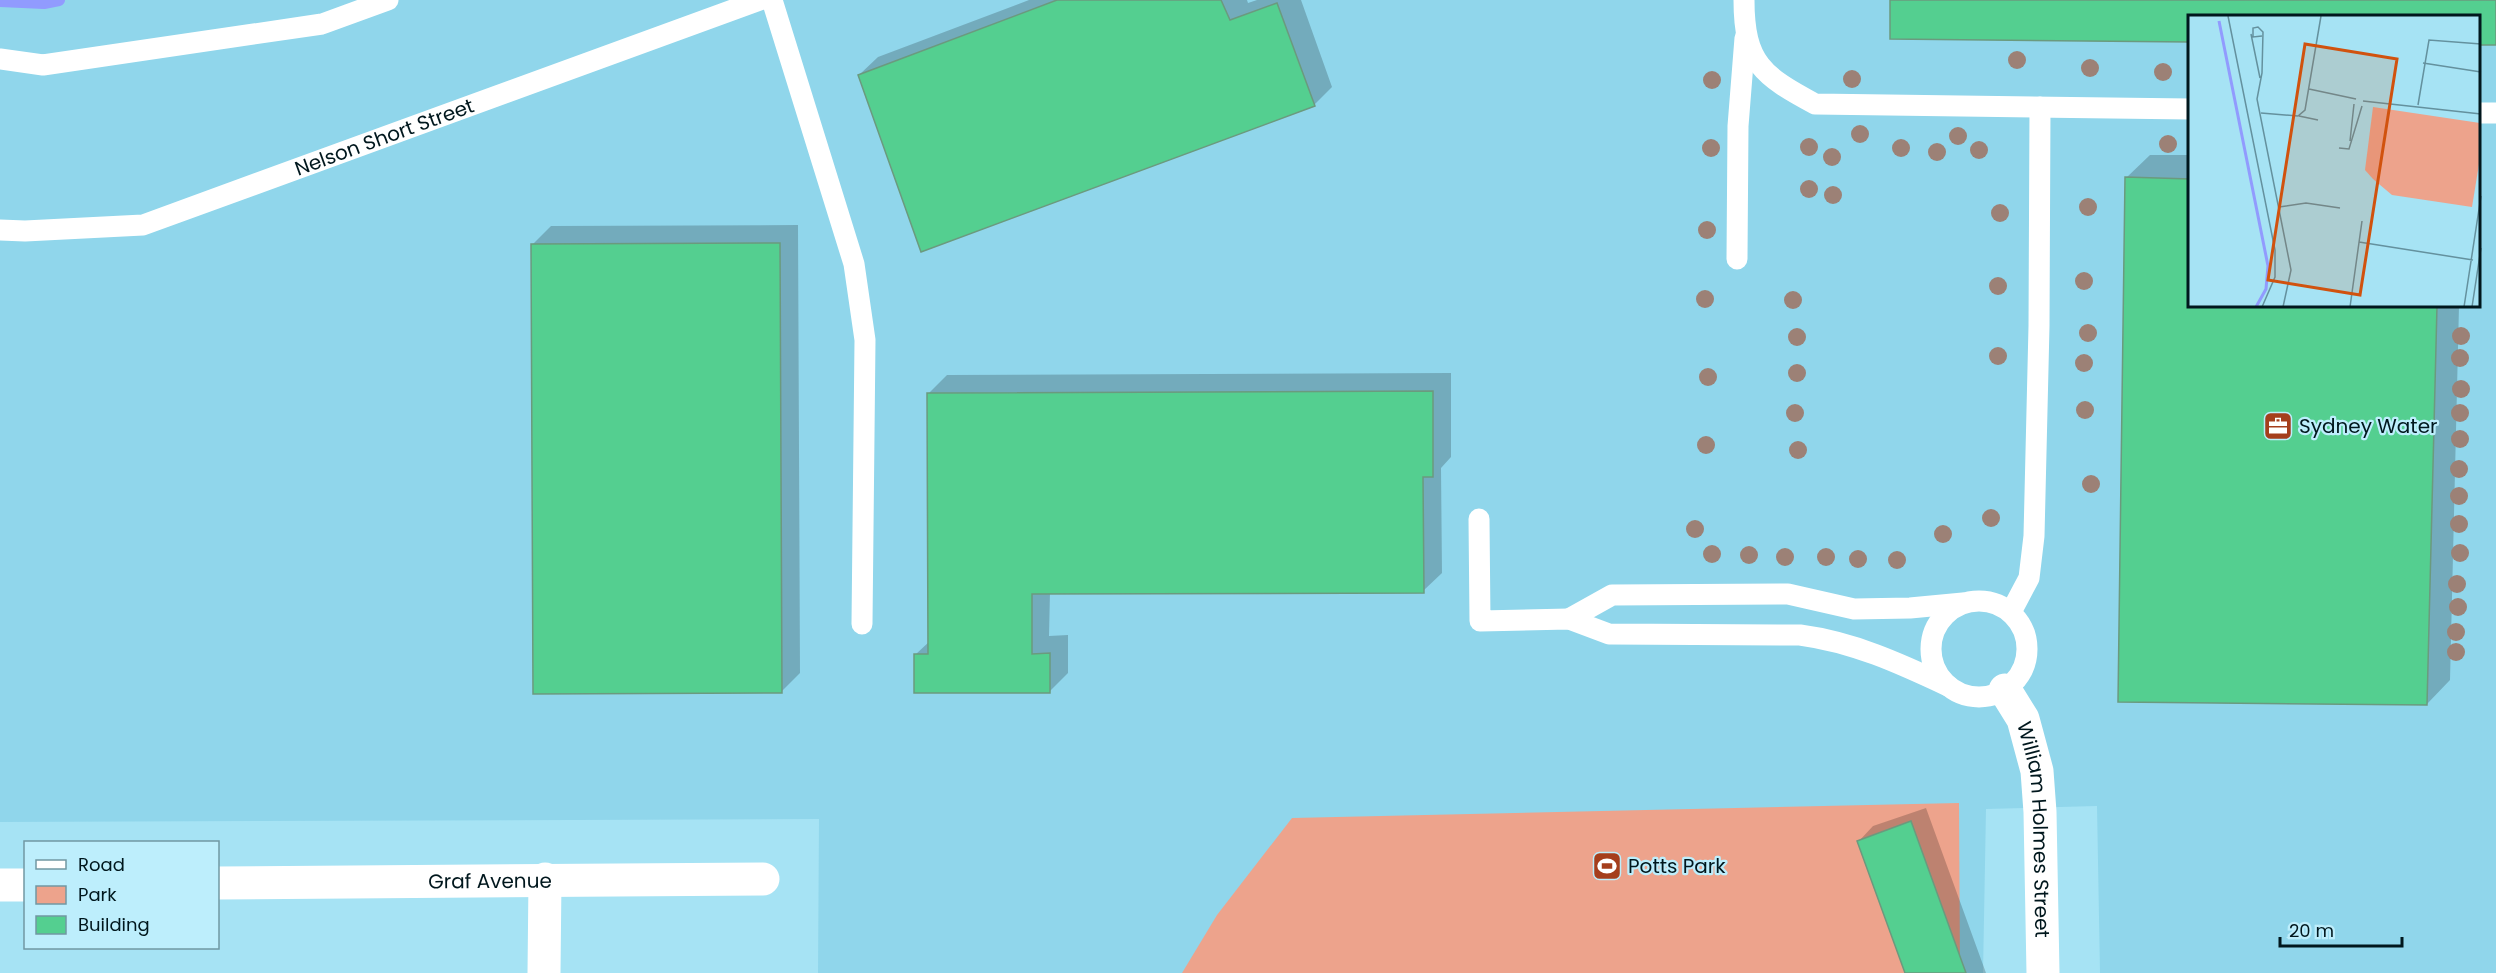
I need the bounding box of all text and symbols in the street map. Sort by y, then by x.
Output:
inset map [2188,15,2481,308]
street label: Nelson Short Street [291,92,478,183]
office icon: Sydney Water [2262,410,2294,442]
place label: Sydney Water [2299,412,2438,440]
street label: William Holmes Street [2010,718,2056,938]
legend [24,841,219,949]
sports icon: Potts Park [1591,850,1623,882]
text: Road [78,852,125,877]
place label: Potts Park [1628,852,1726,880]
street label: Graf Avenue [428,867,552,895]
text: Park [78,882,117,907]
scale bar [2280,910,2402,948]
text: Building [78,912,150,937]
text: 20 m [2289,918,2334,943]

